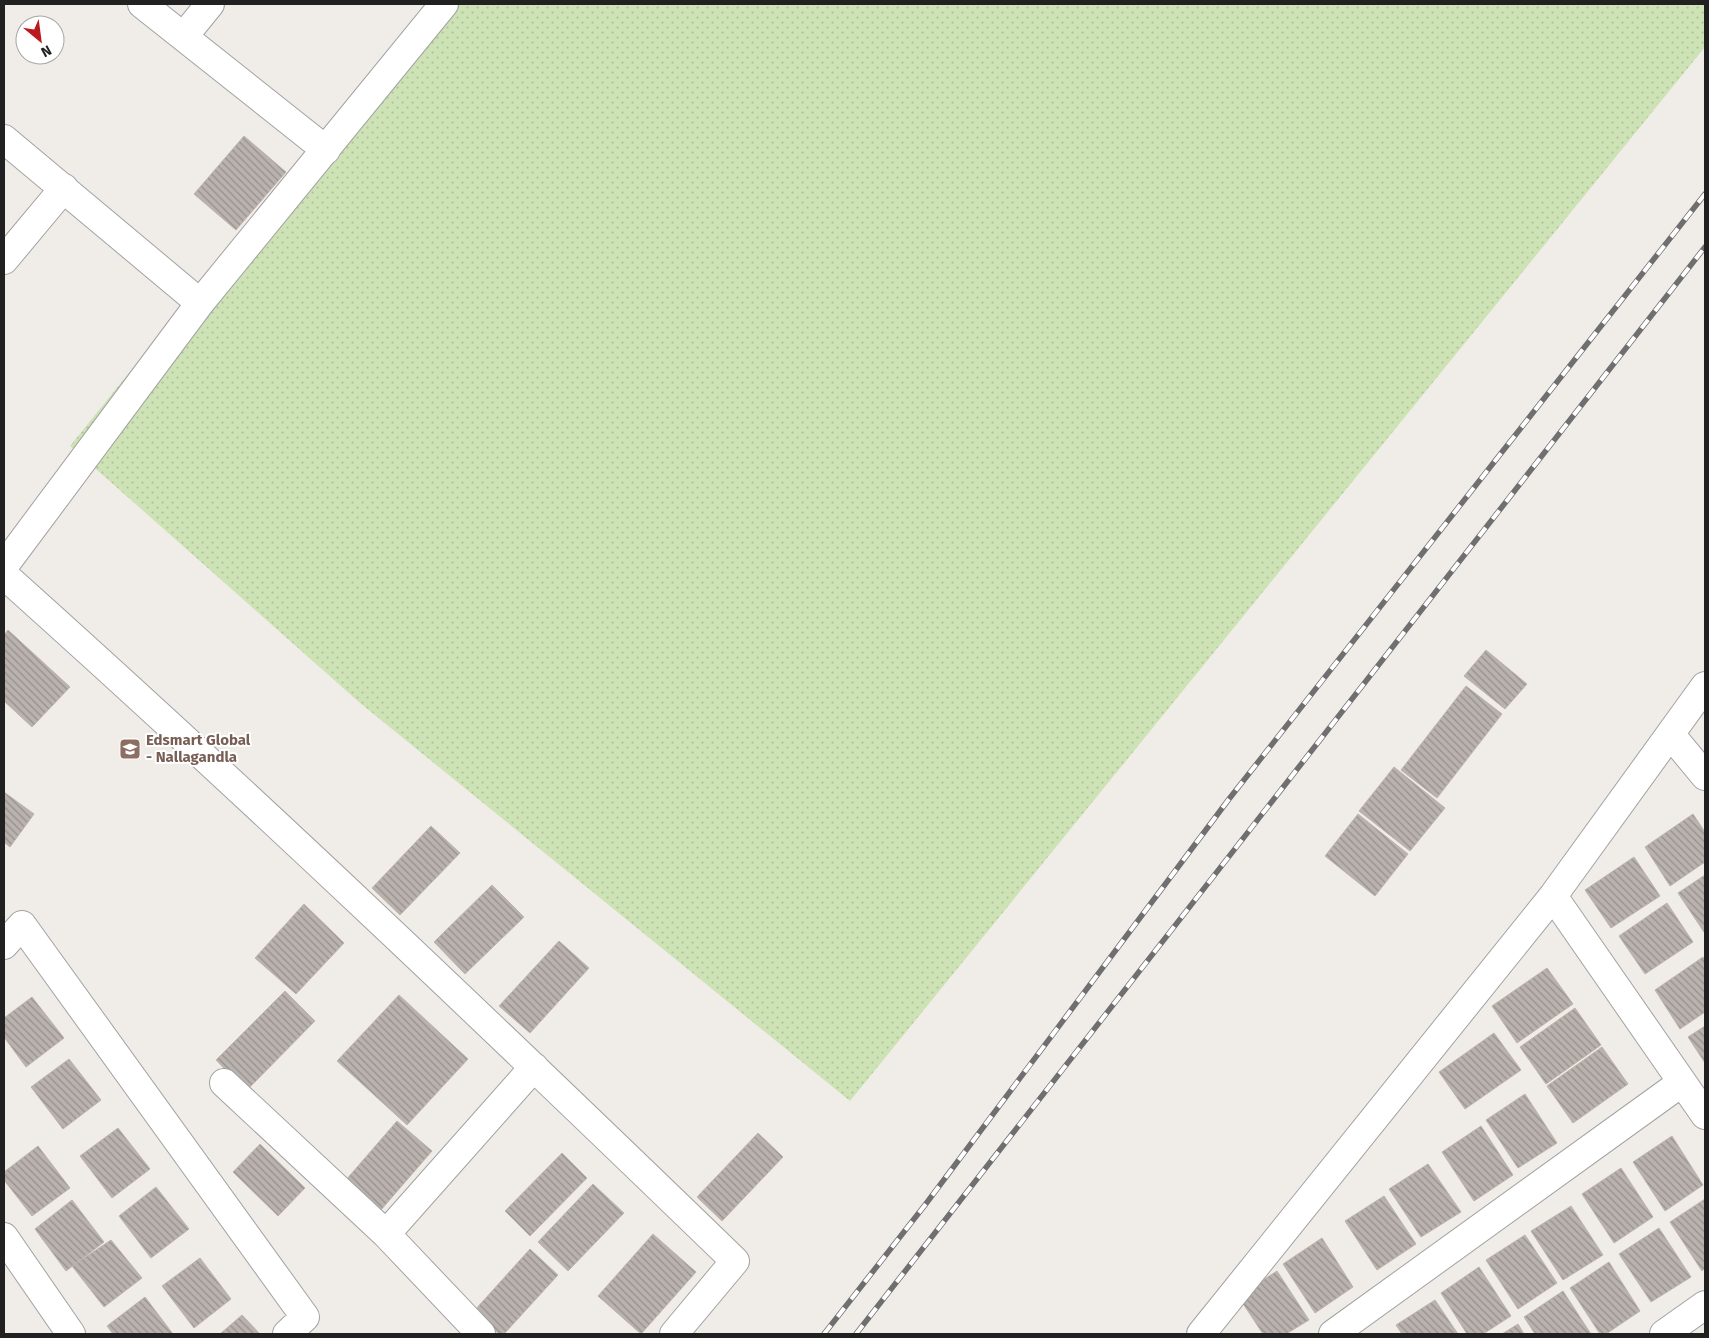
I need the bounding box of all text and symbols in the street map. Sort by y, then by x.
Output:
north arrow [15,15,65,65]
text: N [38,41,54,61]
place label: Edsmart Global - Nallagandla [146,731,251,766]
school or university icon: Edsmart Global - Nallagandla [118,737,142,761]

